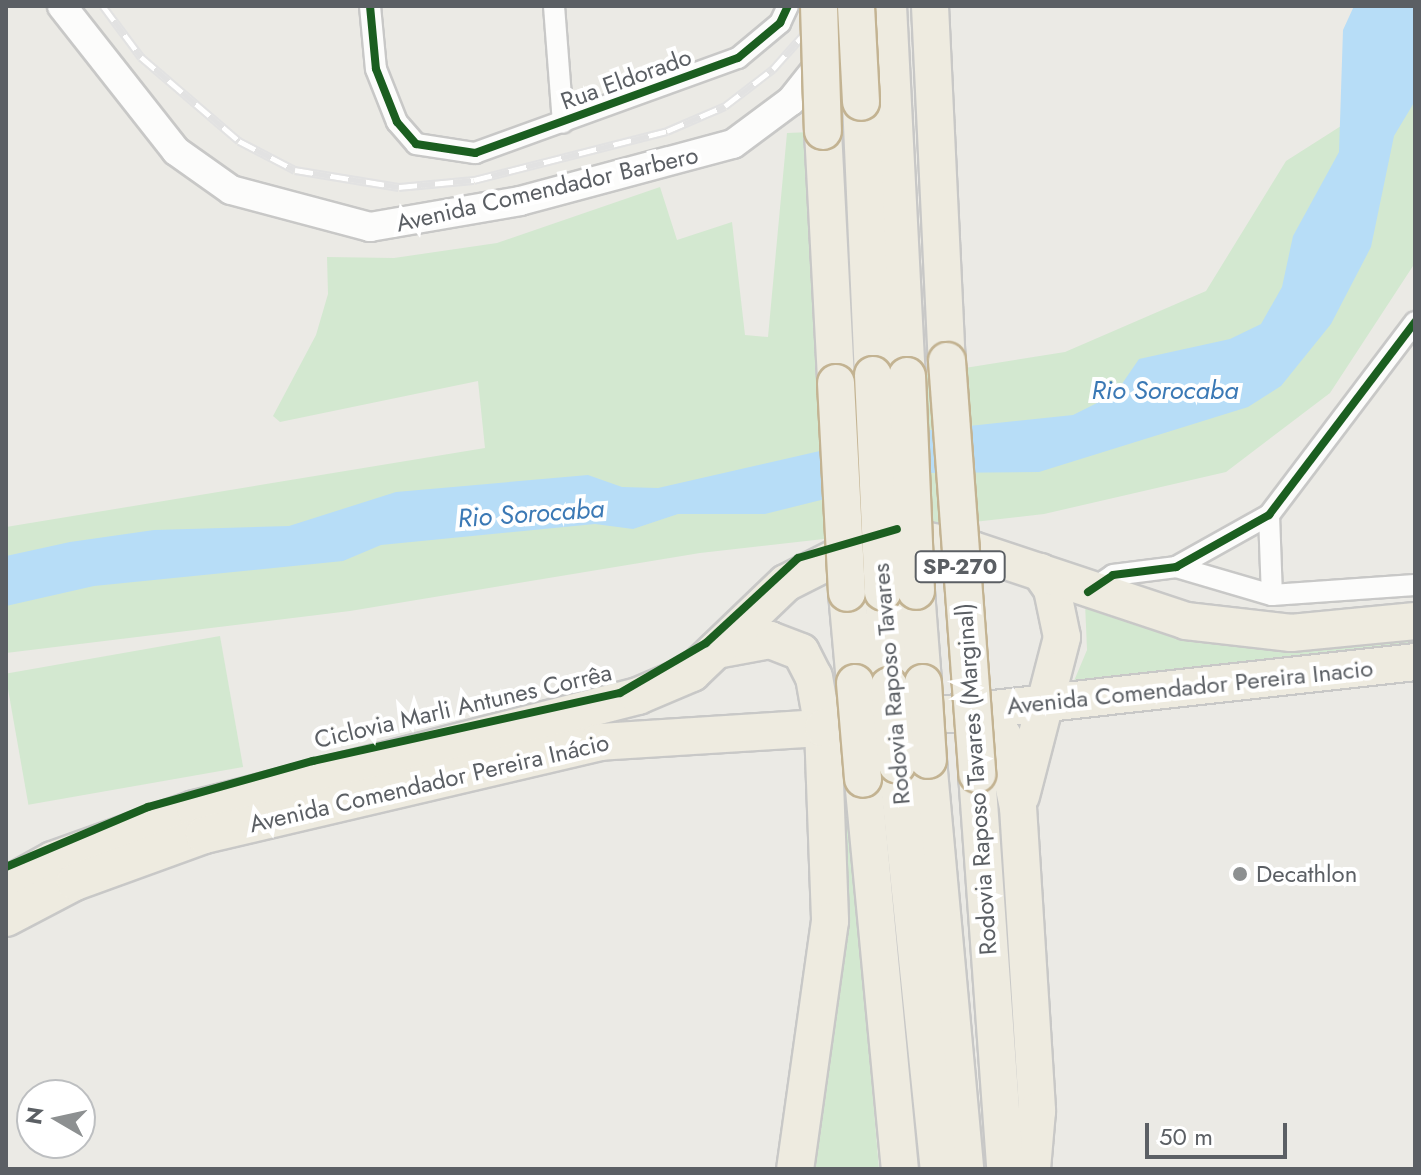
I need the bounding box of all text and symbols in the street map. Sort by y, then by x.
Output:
street label: Rua Eldorado [557,42,695,116]
street label: Avenida Comendador Barbero [393,140,701,238]
water label: Rio Sorocaba [1091,375,1239,407]
water label: Rio Sorocaba [457,493,605,535]
road number: SP-270 [914,549,1006,585]
street label: Rodovia Raposo Tavares [866,562,916,806]
street label: Rodovia Raposo Tavares (Marginal) [949,602,1003,956]
street label: Avenida Comendador Pereira Inacio [1005,653,1375,721]
street label: Ciclovia Marli Antunes Corrêa [312,658,614,754]
street label: Avenida Comendador Pereira Inácio [246,728,612,838]
place label: Decathlon [1256,860,1357,888]
marker: Decathlon [1231,865,1249,883]
north arrow [16,1079,96,1159]
text: N [17,1104,51,1127]
scale bar [1149,1107,1291,1157]
text: 50 m [1159,1119,1213,1154]

